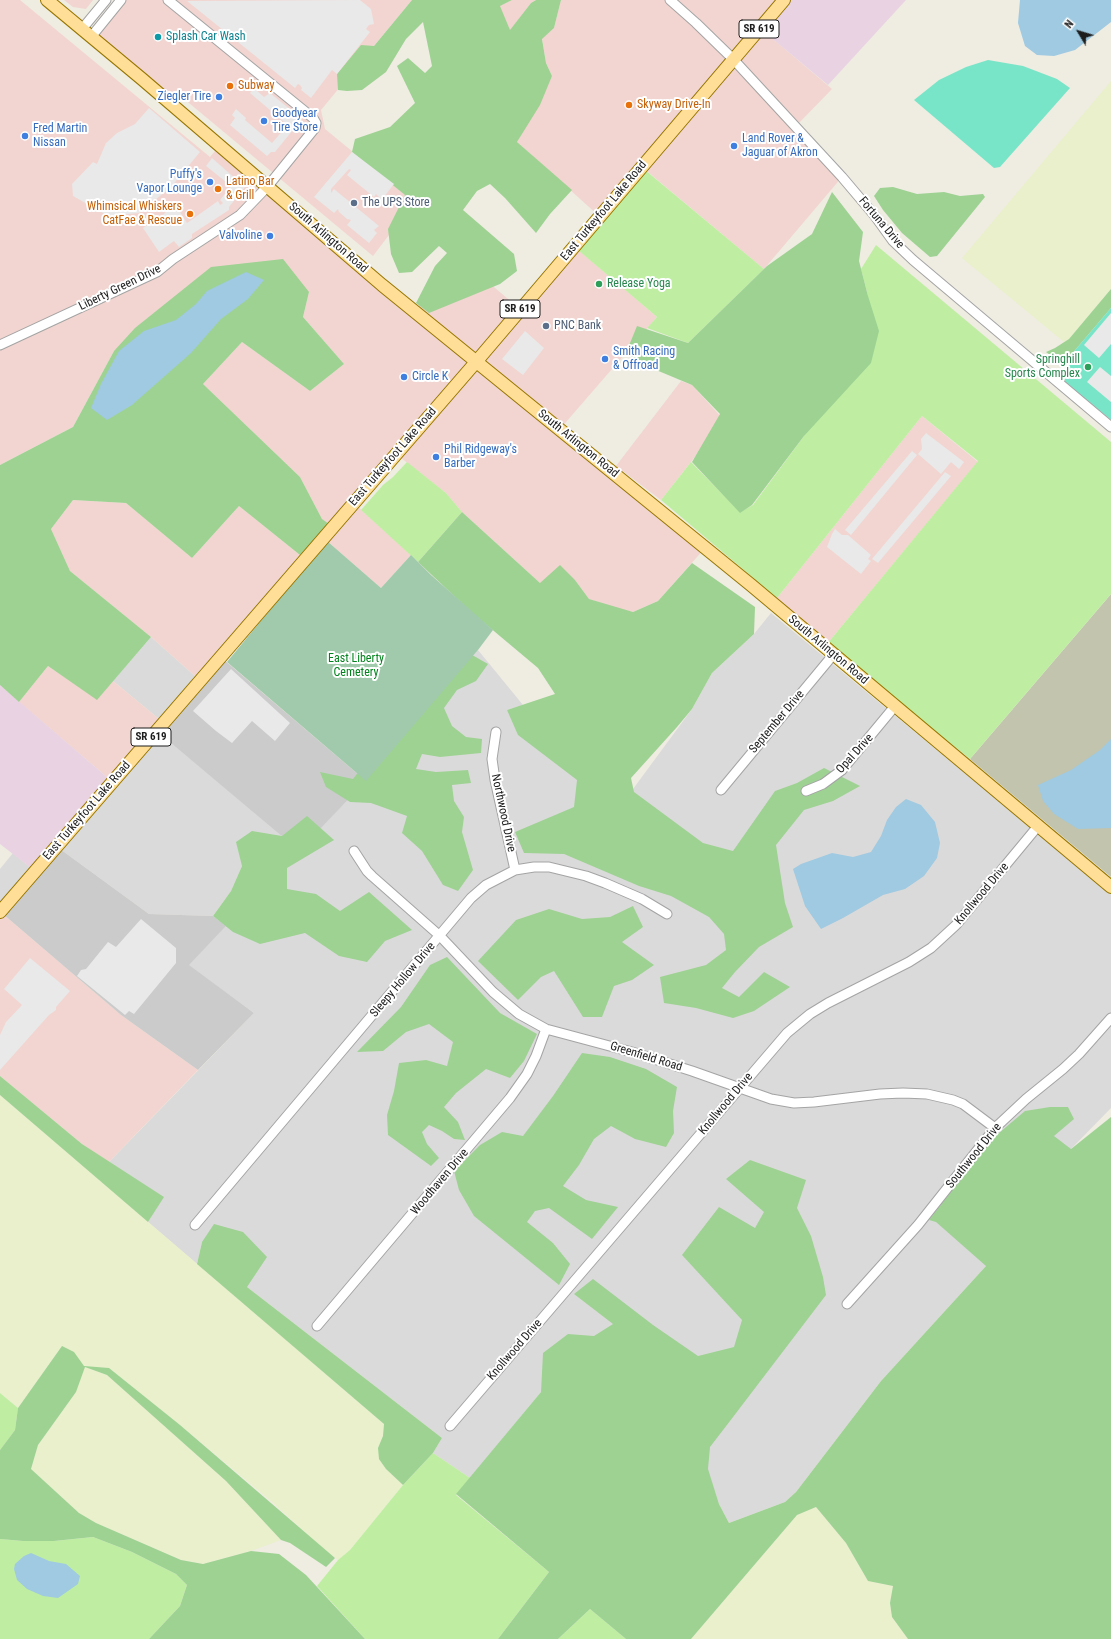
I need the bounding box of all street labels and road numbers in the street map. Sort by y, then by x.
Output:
road number: SR 619 [739,20,779,38]
street label: East Turkeyfoot Lake Road [558,158,650,264]
street label: Fortuna Drive [855,194,907,252]
street label: South Arlington Road [286,200,370,276]
street label: Liberty Green Drive [77,262,163,314]
road number: SR 619 [500,300,540,318]
street label: East Turkeyfoot Lake Road [346,405,440,509]
street label: South Arlington Road [535,407,621,481]
street label: South Arlington Road [785,612,871,688]
street label: September Drive [746,688,808,756]
road number: SR 619 [131,728,171,746]
street label: Opal Drive [833,731,877,777]
street label: East Turkeyfoot Lake Road [40,759,134,863]
street label: Northwood Drive [488,773,518,853]
street label: Knollwood Drive [952,860,1012,928]
street label: Sleepy Hollow Drive [367,940,439,1020]
street label: Greenfield Road [608,1039,684,1075]
street label: Knollwood Drive [696,1070,756,1138]
street label: Southwood Drive [943,1120,1005,1192]
street label: Woodhaven Drive [408,1146,472,1218]
street label: Knollwood Drive [485,1317,545,1383]

